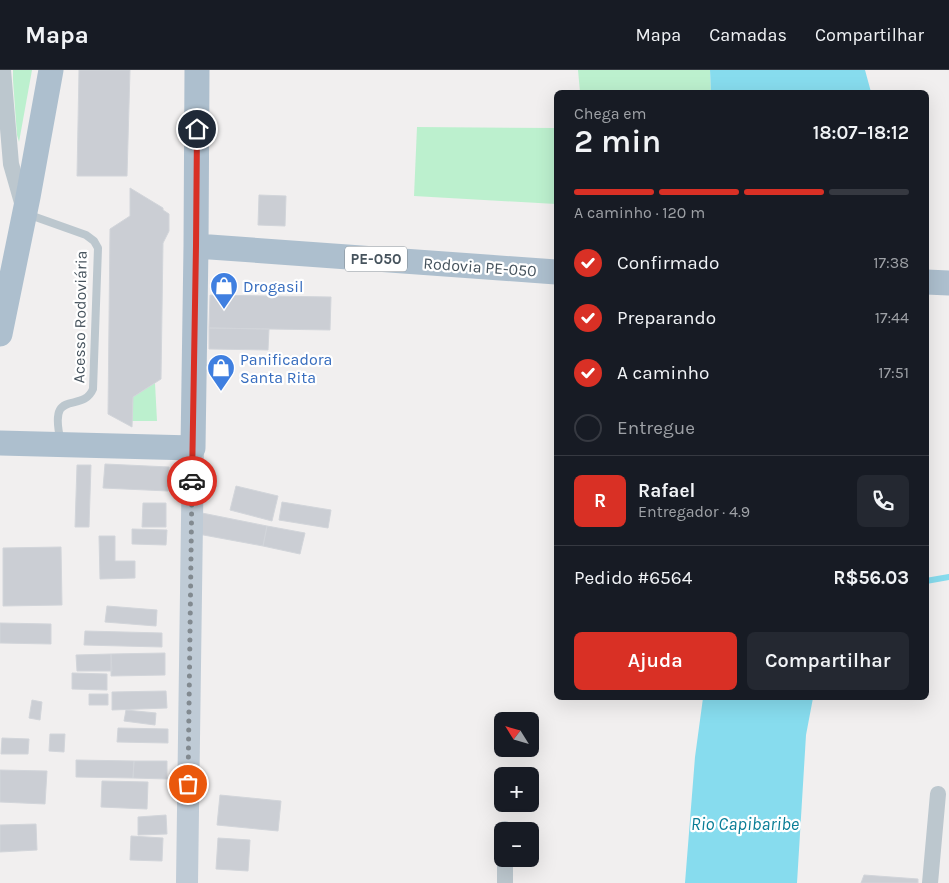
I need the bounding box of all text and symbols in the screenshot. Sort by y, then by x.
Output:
text: Mapa [25,21,89,49]
text: Mapa [636,24,681,46]
text: Camadas [709,24,787,46]
text: Compartilhar [815,24,924,46]
text: Chega em [574,104,647,123]
pin [176,108,218,150]
icon: home [183,115,211,143]
text: 18:07–18:12 [813,122,909,144]
text: 2 min [574,123,661,160]
text: A caminho · 120 m [574,203,705,222]
road number: PE-050 [345,246,407,272]
icon: check [574,249,602,277]
street label: Acesso Rodoviária [69,250,91,384]
text: Confirmado [617,252,719,274]
text: 17:38 [873,253,909,272]
street label: Rodovia PE-050 [423,254,537,280]
shop icon: Drogasil [209,271,239,310]
place label: Drogasil [243,277,304,296]
icon: check [574,304,602,332]
text: Preparando [617,307,716,329]
text: 17:44 [875,308,909,327]
place label: Panificadora Santa Rita [240,350,332,387]
shop icon: Panificadora Santa Rita [206,353,236,392]
icon: check [574,359,602,387]
text: A caminho [617,362,709,384]
text: 17:51 [878,363,909,382]
text: Entregue [617,417,695,439]
courier [167,456,217,506]
icon: car [178,467,206,495]
button: phone [857,475,909,527]
text: Rafael [638,480,695,502]
text: R [594,490,606,512]
text: Entregador · 4.9 [638,502,750,521]
text: Pedido #6564 [574,567,692,589]
text: R$56.03 [833,567,909,589]
button: Ajuda [574,632,737,690]
button: Compartilhar [747,632,909,690]
north arrow [494,712,539,758]
map controls [494,712,539,867]
pin [167,763,209,805]
button: + [494,767,539,812]
icon: bag [174,770,202,798]
water label: Rio Capibaribe [691,813,799,835]
button: − [494,822,539,867]

